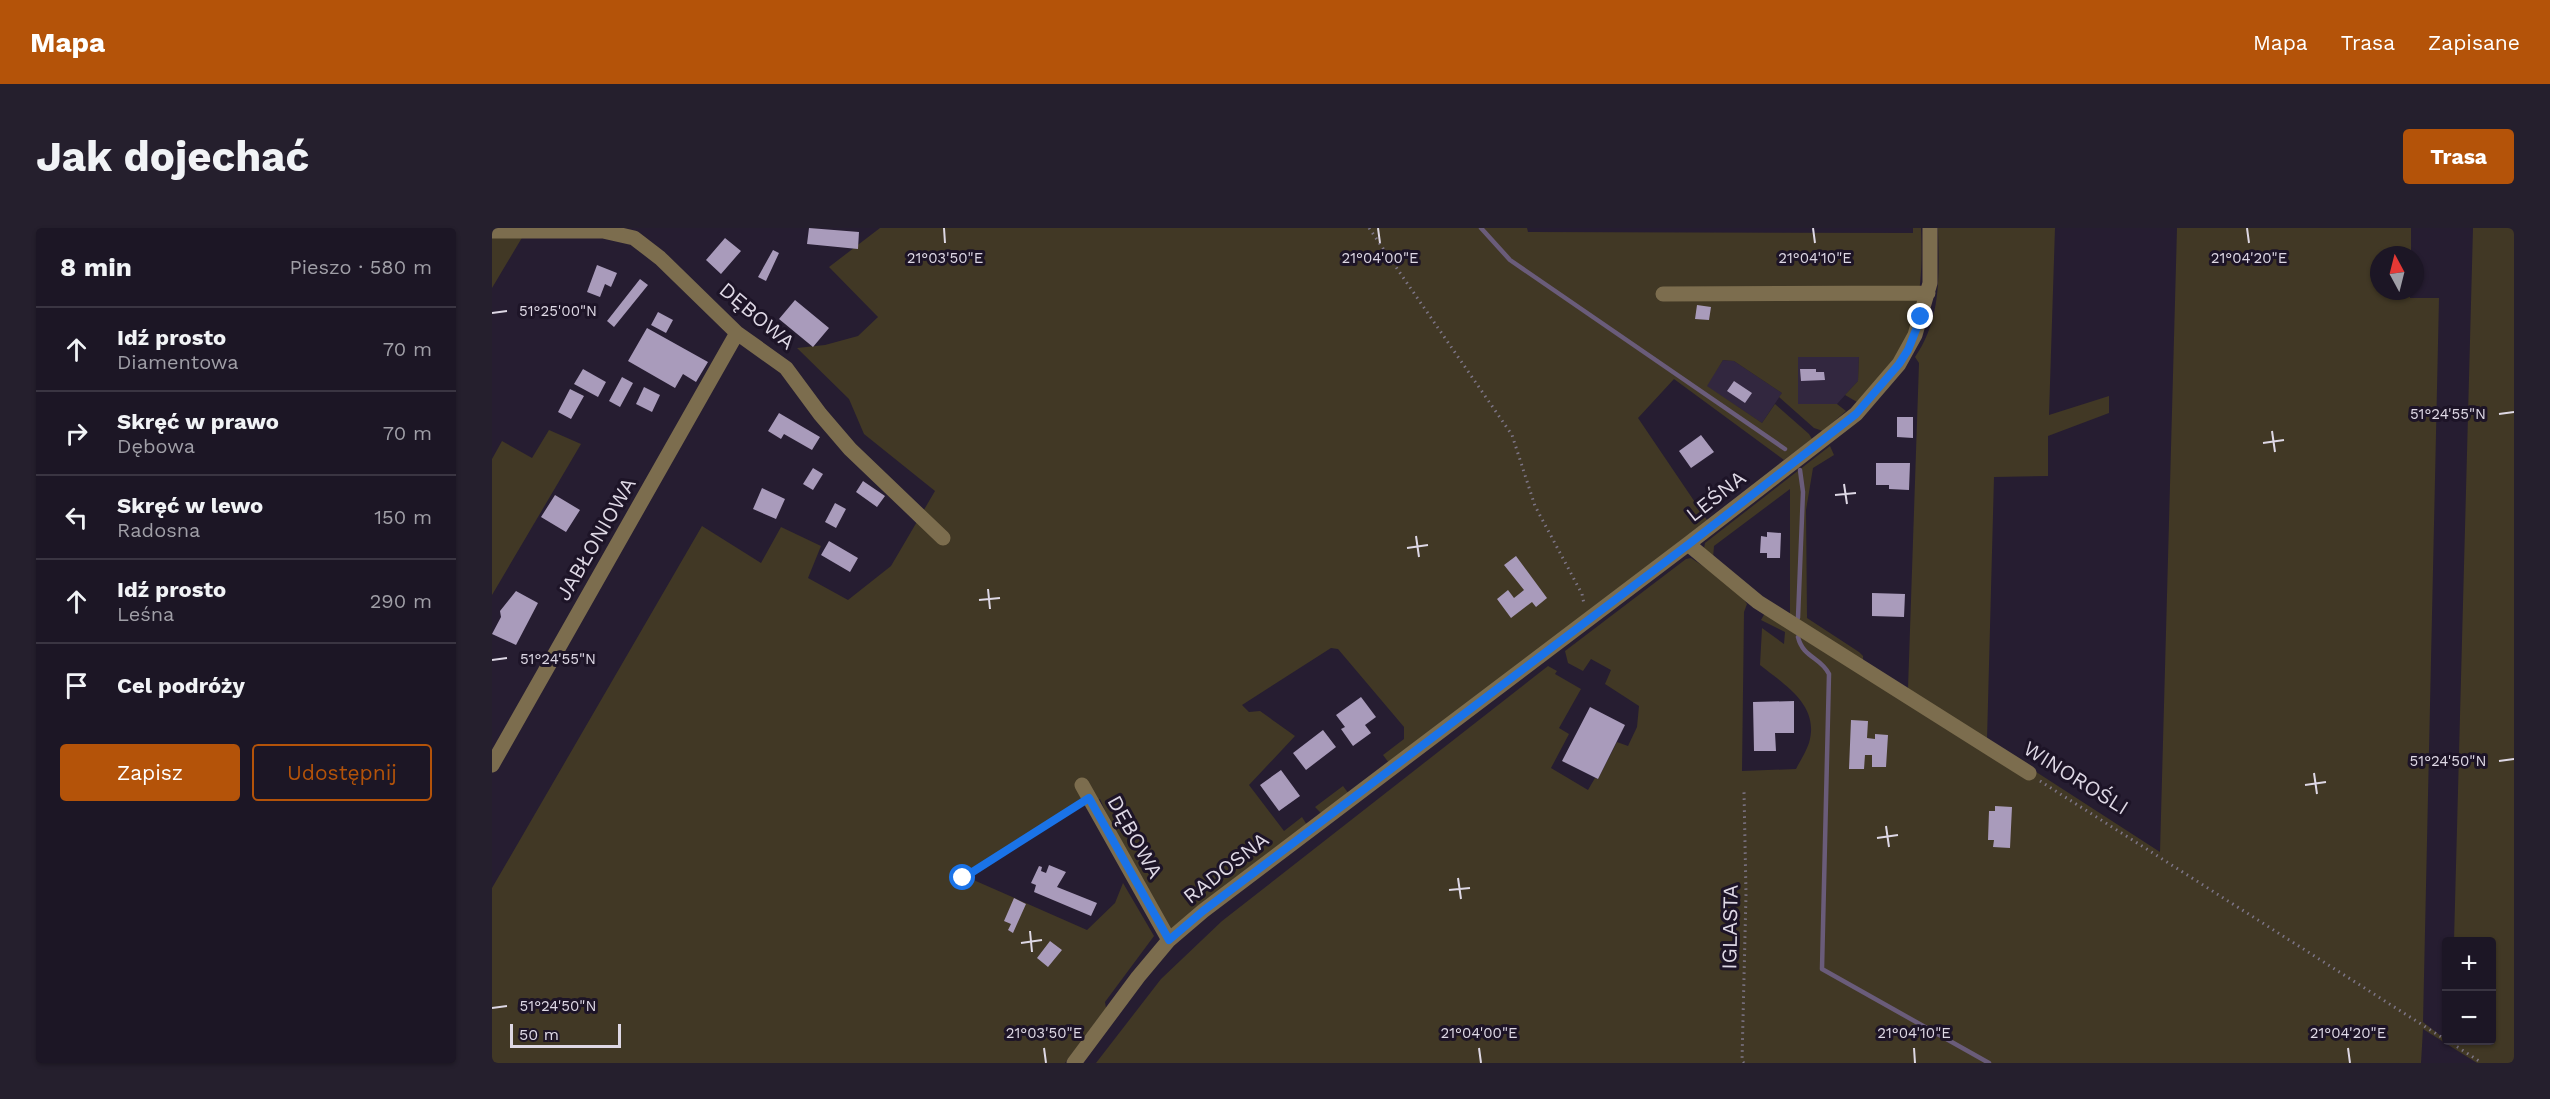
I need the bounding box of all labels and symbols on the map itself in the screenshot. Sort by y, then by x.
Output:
north arrow [2370,246,2424,300]
text: 21°03'50"E [907,249,983,267]
text: 21°04'00"E [1341,249,1419,267]
text: 21°04'10"E [1778,249,1852,267]
text: 21°04'20"E [2211,249,2287,267]
street label: DĘBOWA [714,277,800,355]
text: 51°25'00"N [519,302,597,320]
route end [1907,303,1933,329]
text: 51°24'55"N [2410,405,2486,423]
street label: LEŚNA [1681,465,1751,527]
street label: JABŁONIOWA [550,473,641,605]
text: 51°24'55"N [520,650,596,668]
street label: WINOROŚLI [2019,735,2133,820]
text: 51°24'50"N [2410,752,2486,770]
street label: DĘBOWA [1102,791,1168,883]
street label: RADOSNA [1178,826,1273,909]
route start [949,864,975,890]
street label: IGLASTA [1716,884,1743,970]
text: 51°24'50"N [520,997,596,1015]
scale bar [510,1021,621,1048]
text: 21°03'50"E [1006,1024,1082,1042]
text: 21°04'00"E [1440,1024,1518,1042]
text: 21°04'10"E [1877,1024,1951,1042]
text: 21°04'20"E [2310,1024,2386,1042]

